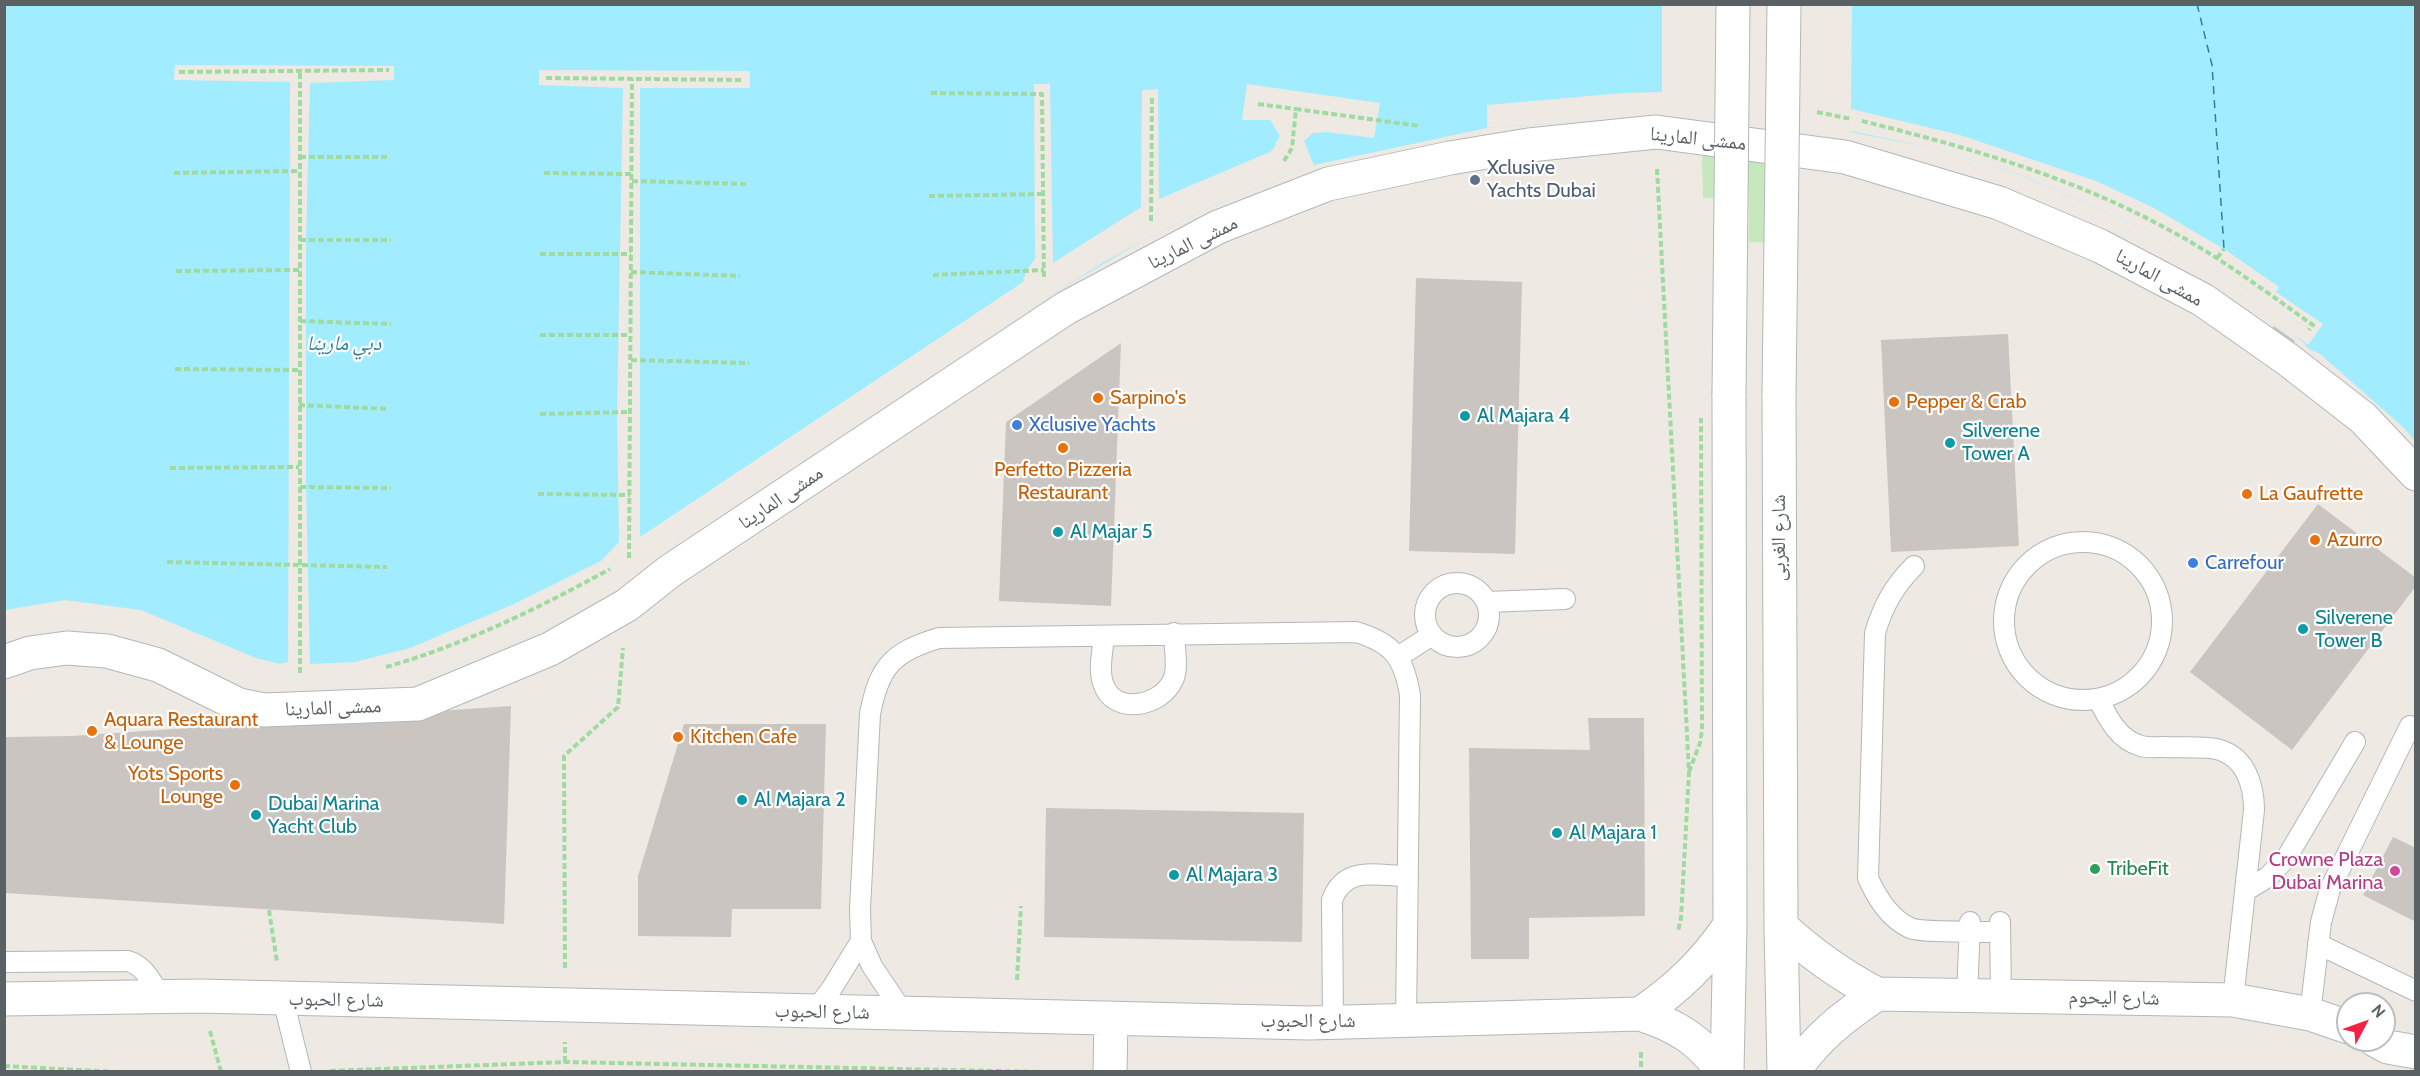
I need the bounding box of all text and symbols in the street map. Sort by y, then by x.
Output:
street label: ممشى المارينا [1649,122,1747,156]
place label: Xclusive Yachts Dubai [1487,156,1596,203]
marker: Xclusive Yachts Dubai [1468,173,1482,187]
street label: ممشى المارينا [1144,211,1242,275]
street label: ممشى المارينا [2111,244,2207,312]
water label: دبي مارينا [307,331,381,357]
place label: Sarpino's [1110,386,1186,410]
place label: Pepper & Crab [1906,390,2027,414]
marker: Sarpino's [1091,391,1105,405]
marker: Pepper & Crab [1887,395,1901,409]
place label: Al Majara 4 [1477,404,1570,428]
marker: Al Majara 4 [1458,409,1472,423]
place label: Xclusive Yachts [1029,413,1156,437]
marker: Xclusive Yachts [1010,418,1024,432]
place label: Silverene Tower A [1962,419,2040,466]
marker: Silverene Tower A [1943,436,1957,450]
marker: Perfetto Pizzeria Restaurant [1056,441,1070,455]
place label: Perfetto Pizzeria Restaurant [994,458,1132,505]
street label: ممشى المارينا [734,461,828,535]
place label: La Gaufrette [2259,482,2363,506]
marker: La Gaufrette [2240,487,2254,501]
street label: شارع الغربى [1767,494,1791,582]
place label: Al Majar 5 [1070,520,1153,544]
marker: Al Majar 5 [1051,525,1065,539]
place label: Azurro [2327,528,2383,552]
marker: Azurro [2308,533,2322,547]
place label: Carrefour [2205,551,2284,575]
marker: Carrefour [2186,556,2200,570]
place label: Silverene Tower B [2315,606,2393,653]
marker: Silverene Tower B [2296,622,2310,636]
street label: ممشى المارينا [284,694,382,722]
place label: Aquara Restaurant & Lounge [104,708,258,755]
marker: Aquara Restaurant & Lounge [85,724,99,738]
place label: Kitchen Cafe [690,725,797,749]
marker: Kitchen Cafe [671,730,685,744]
place label: Yots Sports Lounge [128,762,223,809]
marker: Yots Sports Lounge [228,778,242,792]
place label: Al Majara 2 [754,788,846,812]
place label: Dubai Marina Yacht Club [268,792,379,839]
marker: Al Majara 2 [735,793,749,807]
marker: Dubai Marina Yacht Club [249,808,263,822]
place label: Al Majara 1 [1569,821,1657,845]
marker: Al Majara 1 [1550,826,1564,840]
place label: Crowne Plaza Dubai Marina [2269,848,2383,895]
place label: TribeFit [2107,857,2169,881]
marker: TribeFit [2088,862,2102,876]
place label: Al Majara 3 [1186,863,1278,887]
marker: Crowne Plaza Dubai Marina [2388,864,2402,878]
marker: Al Majara 3 [1167,868,1181,882]
street label: شارع اليحوم [2068,985,2160,1011]
street label: شارع الحبوب [288,987,384,1013]
north arrow [2336,992,2396,1052]
street label: شارع الحبوب [774,999,870,1025]
text: N [2368,1001,2389,1022]
street label: شارع الحبوب [1260,1009,1356,1033]

